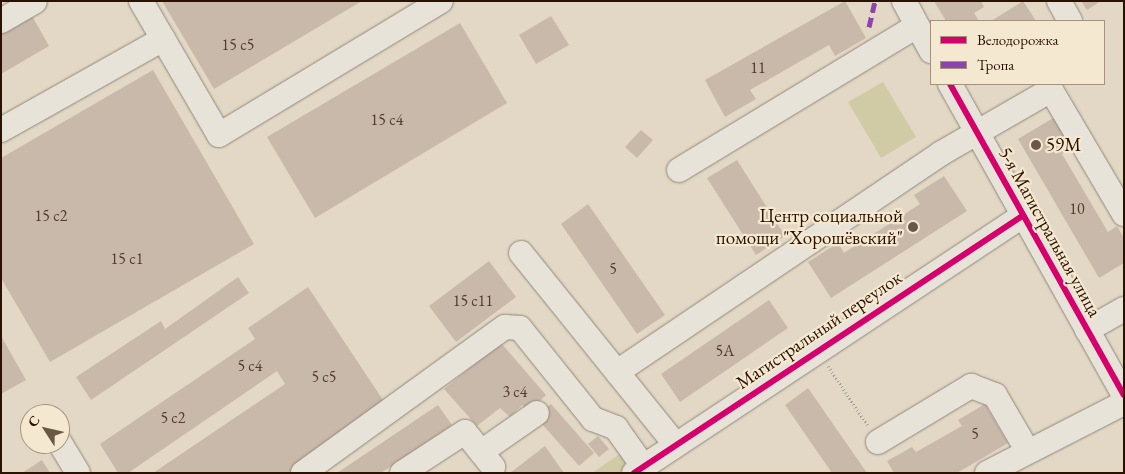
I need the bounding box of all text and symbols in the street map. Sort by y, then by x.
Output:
legend [930,20,1105,85]
text: Велодорожка [977,30,1058,49]
house number: 15 с5 [222,35,254,55]
text: Тропа [977,55,1014,74]
house number: 11 [750,58,766,78]
house number: 15 с4 [371,110,403,130]
place label: 59М [1046,134,1081,156]
marker: 59М [1030,139,1042,151]
street label: 5-я Магистральная улица [994,143,1106,321]
house number: 10 [1069,199,1085,219]
place label: Центр социальной помощи "Хорошёвский" [716,205,903,249]
house number: 15 с2 [35,206,67,226]
marker: Центр социальной помощи "Хорошёвский" [907,221,919,233]
house number: 15 с1 [111,249,143,269]
house number: 5 [609,259,617,279]
street label: Магистральный переулок [732,266,906,394]
house number: 15 с11 [453,291,493,311]
house number: 5А [716,341,734,361]
house number: 5 с4 [237,356,263,376]
house number: 5 с5 [311,367,337,387]
house number: 3 с4 [502,382,528,402]
north arrow [20,404,70,454]
house number: 5 с2 [160,408,186,428]
text: С [23,412,44,430]
house number: 5 [971,424,979,444]

